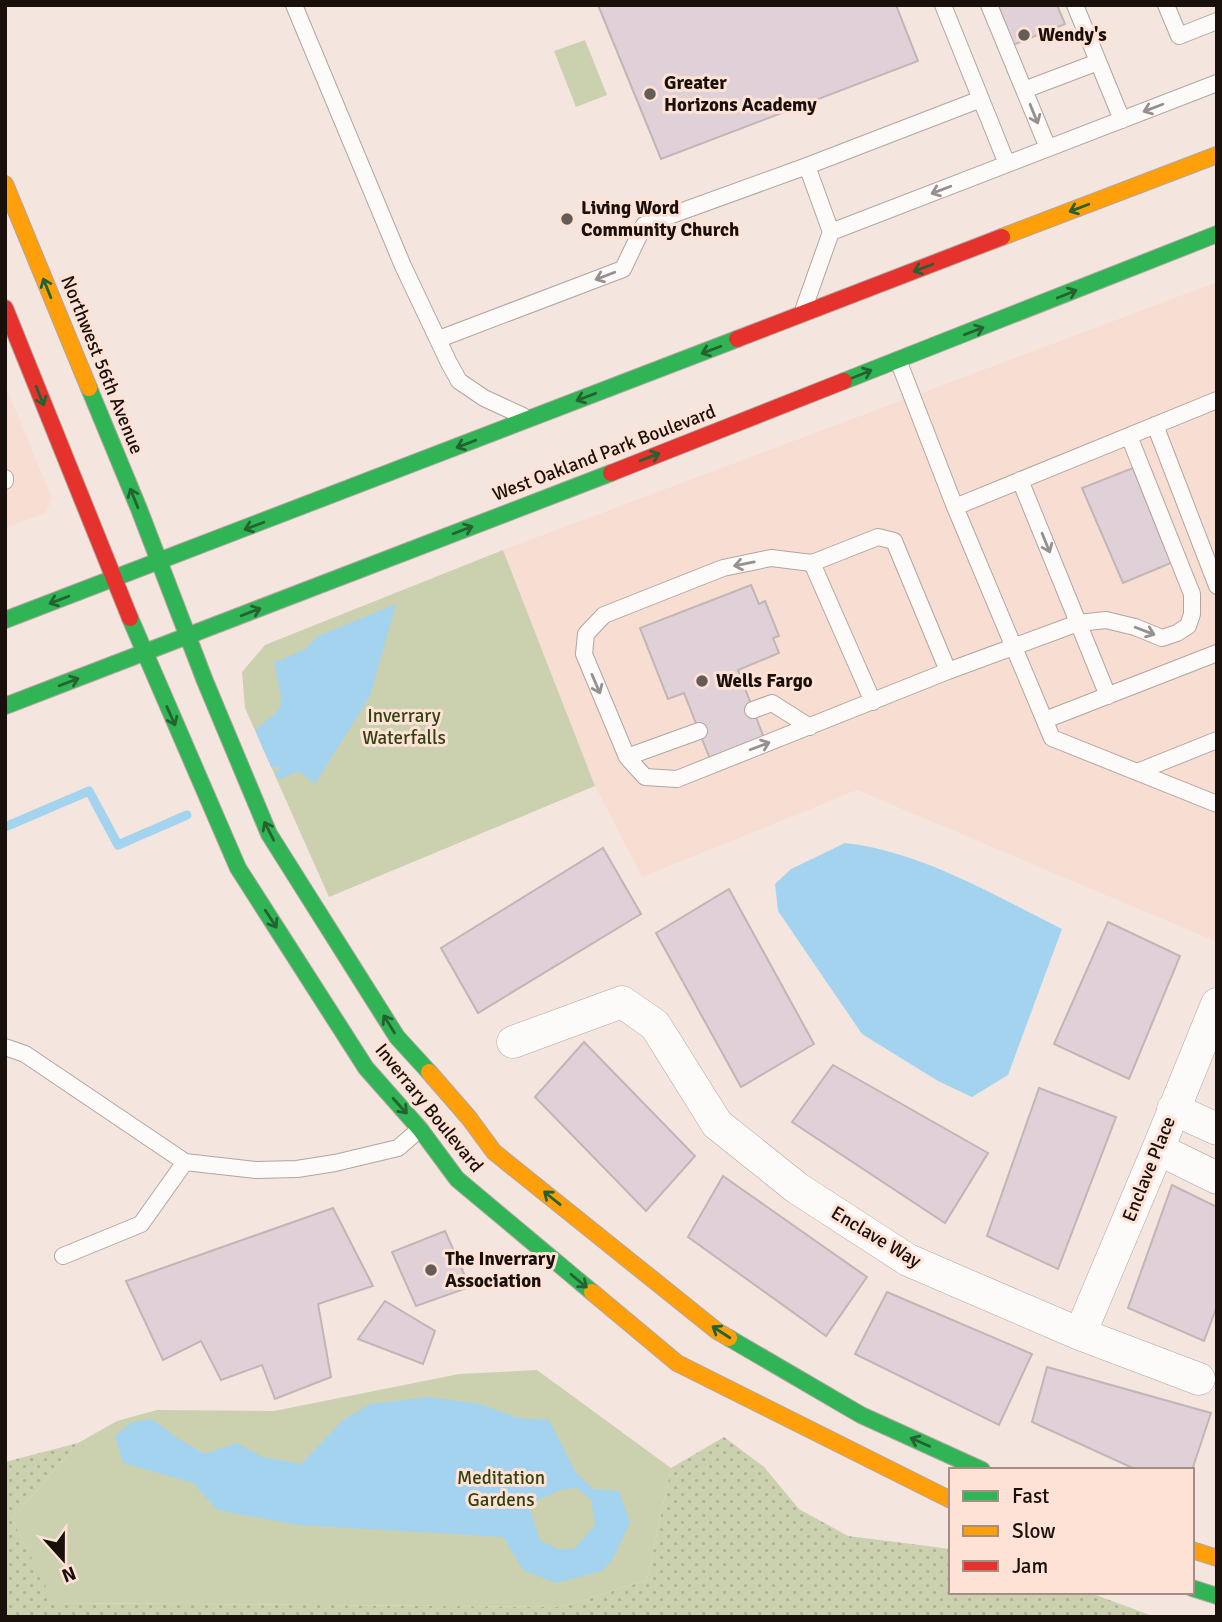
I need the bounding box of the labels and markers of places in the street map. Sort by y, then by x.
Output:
place label: Wendy's [1038,23,1107,47]
marker: Wendy's [1016,27,1032,43]
place label: Greater Horizons Academy [664,71,817,117]
marker: Greater Horizons Academy [642,86,658,102]
place label: Living Word Community Church [581,196,739,242]
marker: Living Word Community Church [559,211,575,227]
place label: Wells Fargo [716,669,813,693]
marker: Wells Fargo [694,673,710,689]
place label: The Inverrary Association [445,1247,556,1293]
marker: The Inverrary Association [423,1262,439,1278]

